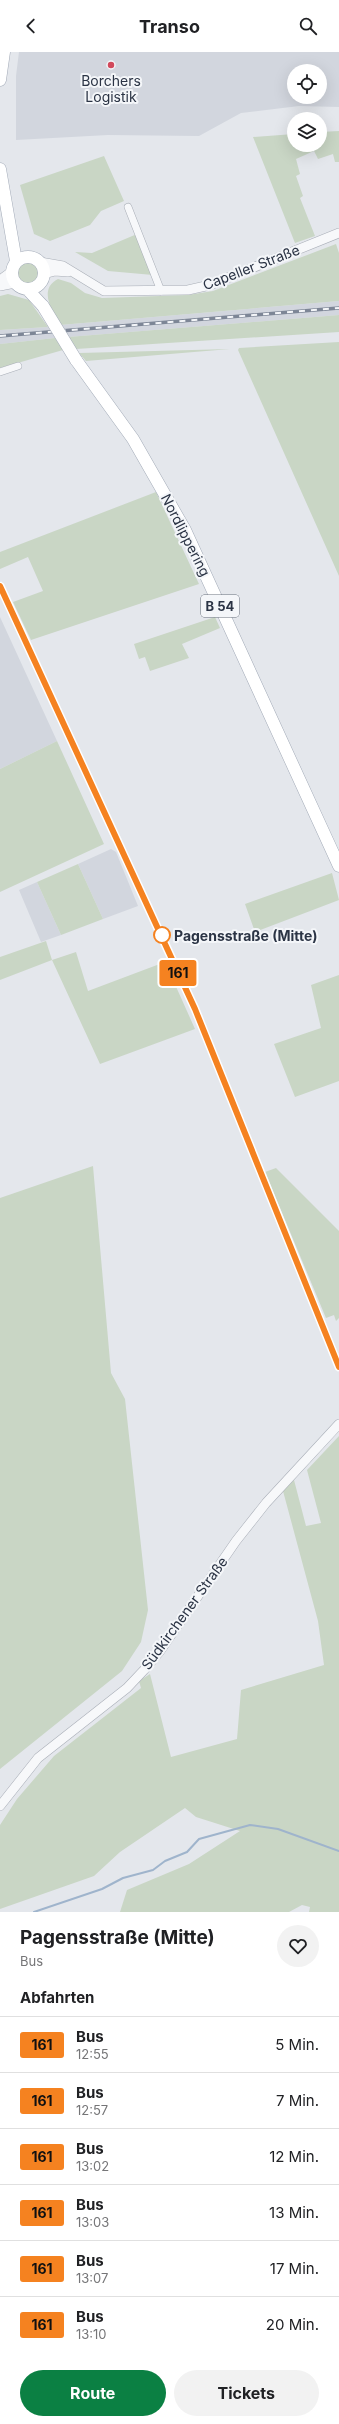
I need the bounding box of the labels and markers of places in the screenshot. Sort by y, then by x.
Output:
marker: Borchers Logistik [106,60,116,70]
place label: Borchers Logistik [81,72,141,105]
marker: Pagensstraße (Mitte) [153,926,171,944]
place label: Pagensstraße (Mitte) [174,927,317,944]

